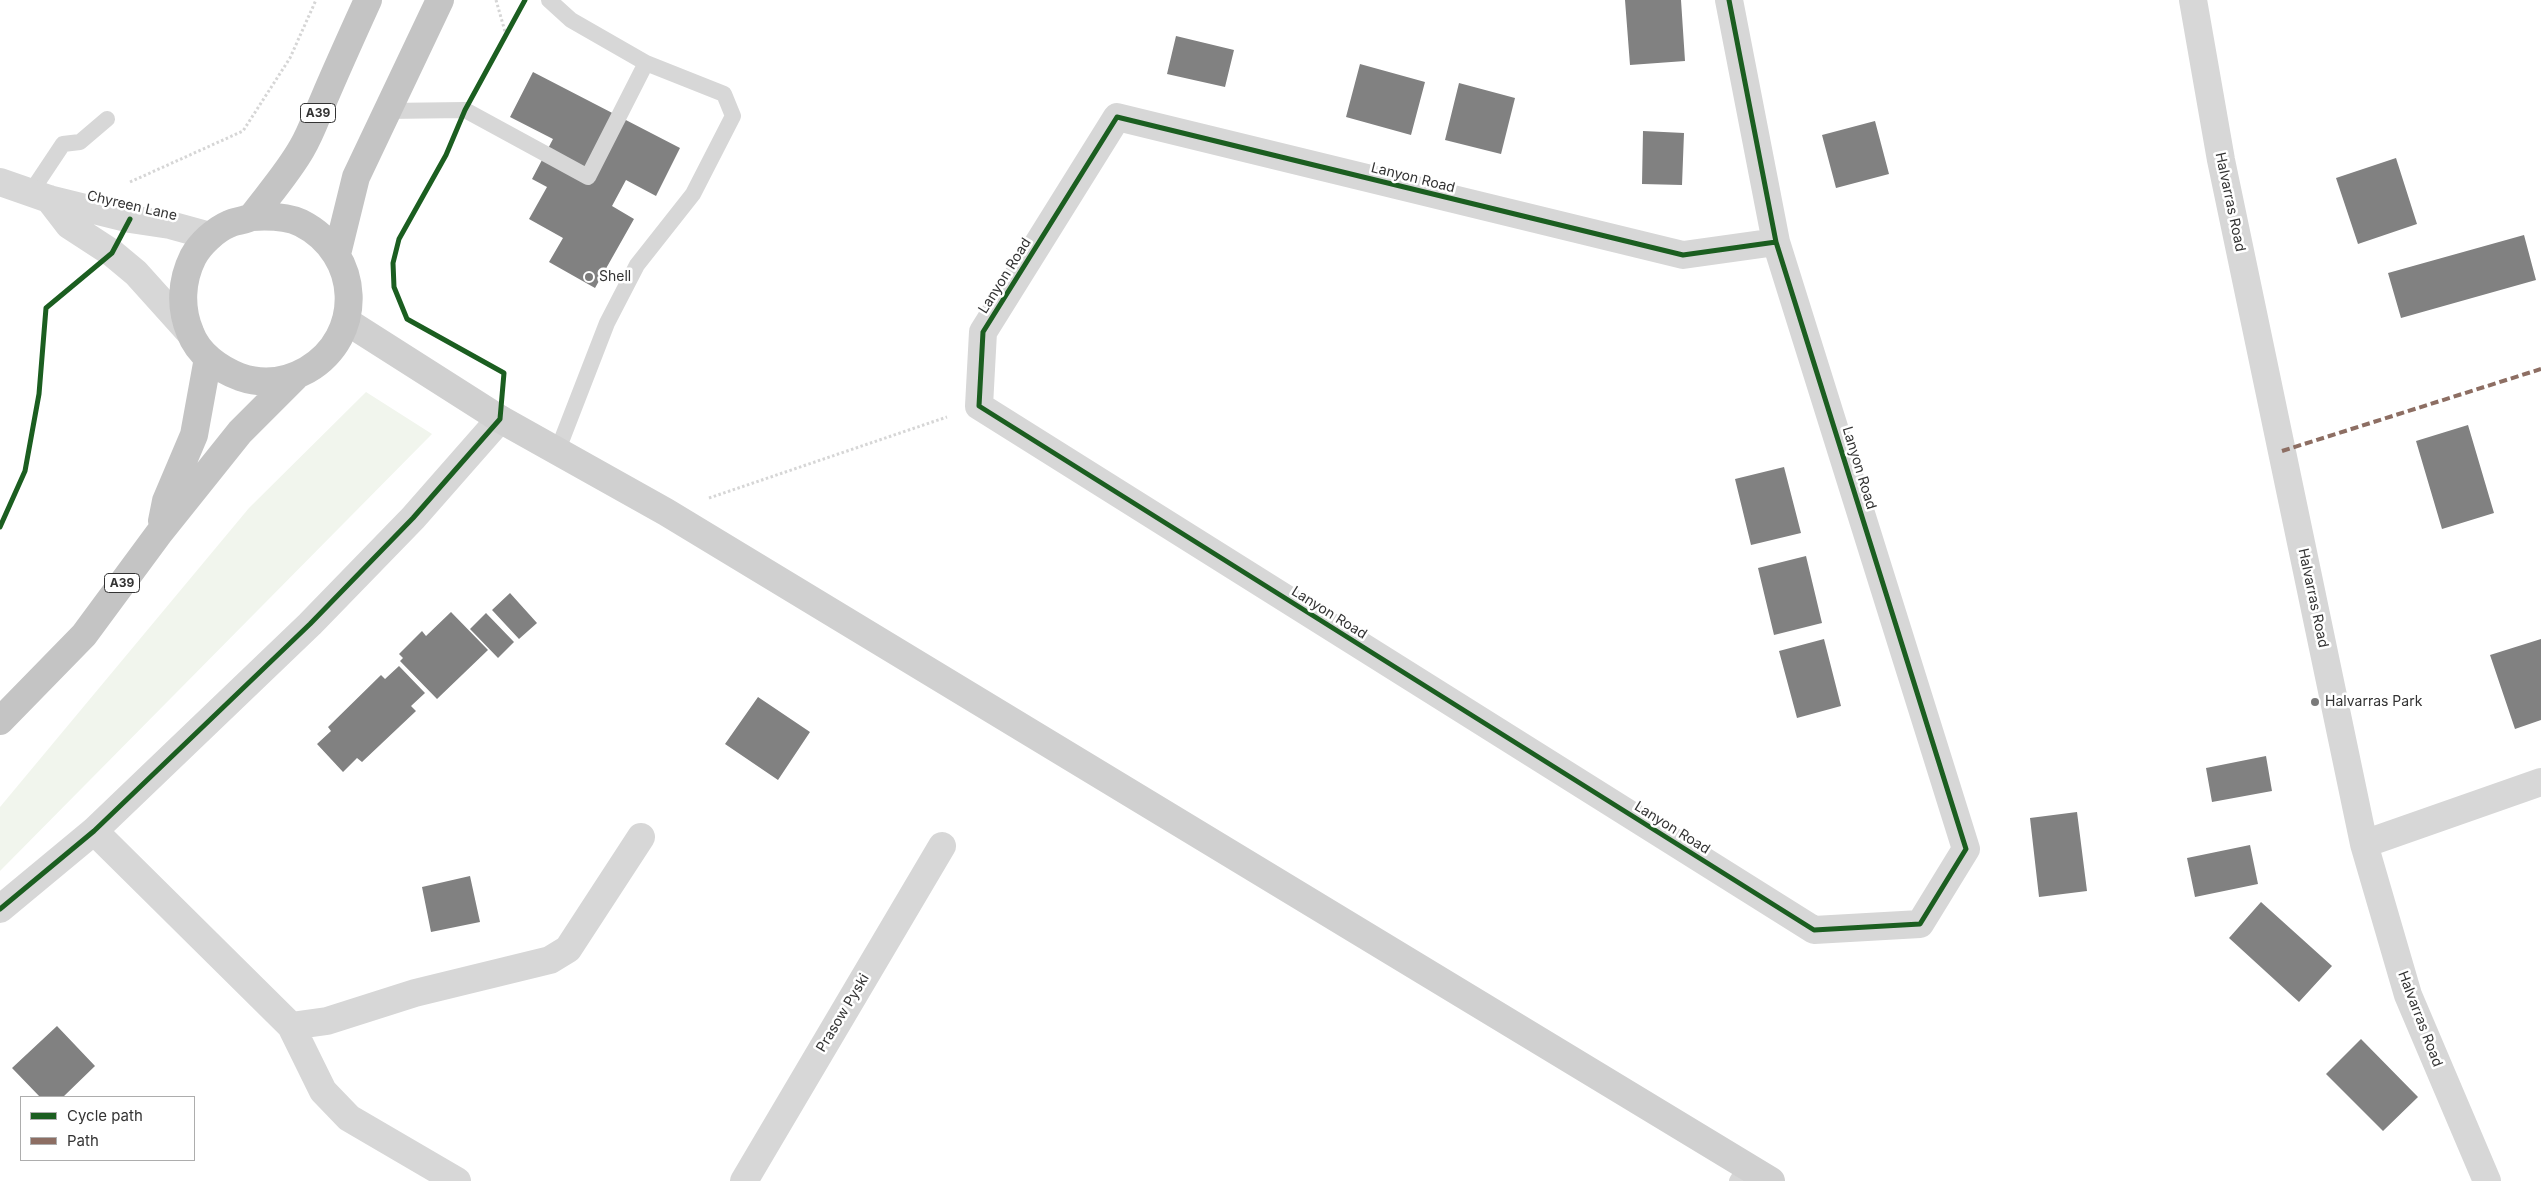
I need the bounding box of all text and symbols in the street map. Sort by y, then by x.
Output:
road number: A39 [300,104,336,122]
street label: Halvarras Road [2211,151,2249,253]
street label: Lanyon Road [1369,159,1457,197]
street label: Chyreen Lane [85,187,179,225]
street label: Lanyon Road [975,235,1035,317]
place label: Shell [599,269,631,285]
marker: Shell [583,271,595,283]
street label: Lanyon Road [1838,425,1880,511]
street label: Halvarras Road [2294,547,2332,649]
road number: A39 [104,574,140,592]
street label: Lanyon Road [1288,583,1370,643]
place label: Halvarras Park [2325,694,2422,710]
marker: Halvarras Park [2309,696,2321,708]
street label: Lanyon Road [1631,798,1713,858]
street label: Halvarras Road [2394,969,2446,1069]
street label: Prasow Pyski [813,971,873,1055]
legend [20,1096,195,1161]
text: Cycle path [67,1106,143,1125]
text: Path [67,1131,99,1150]

